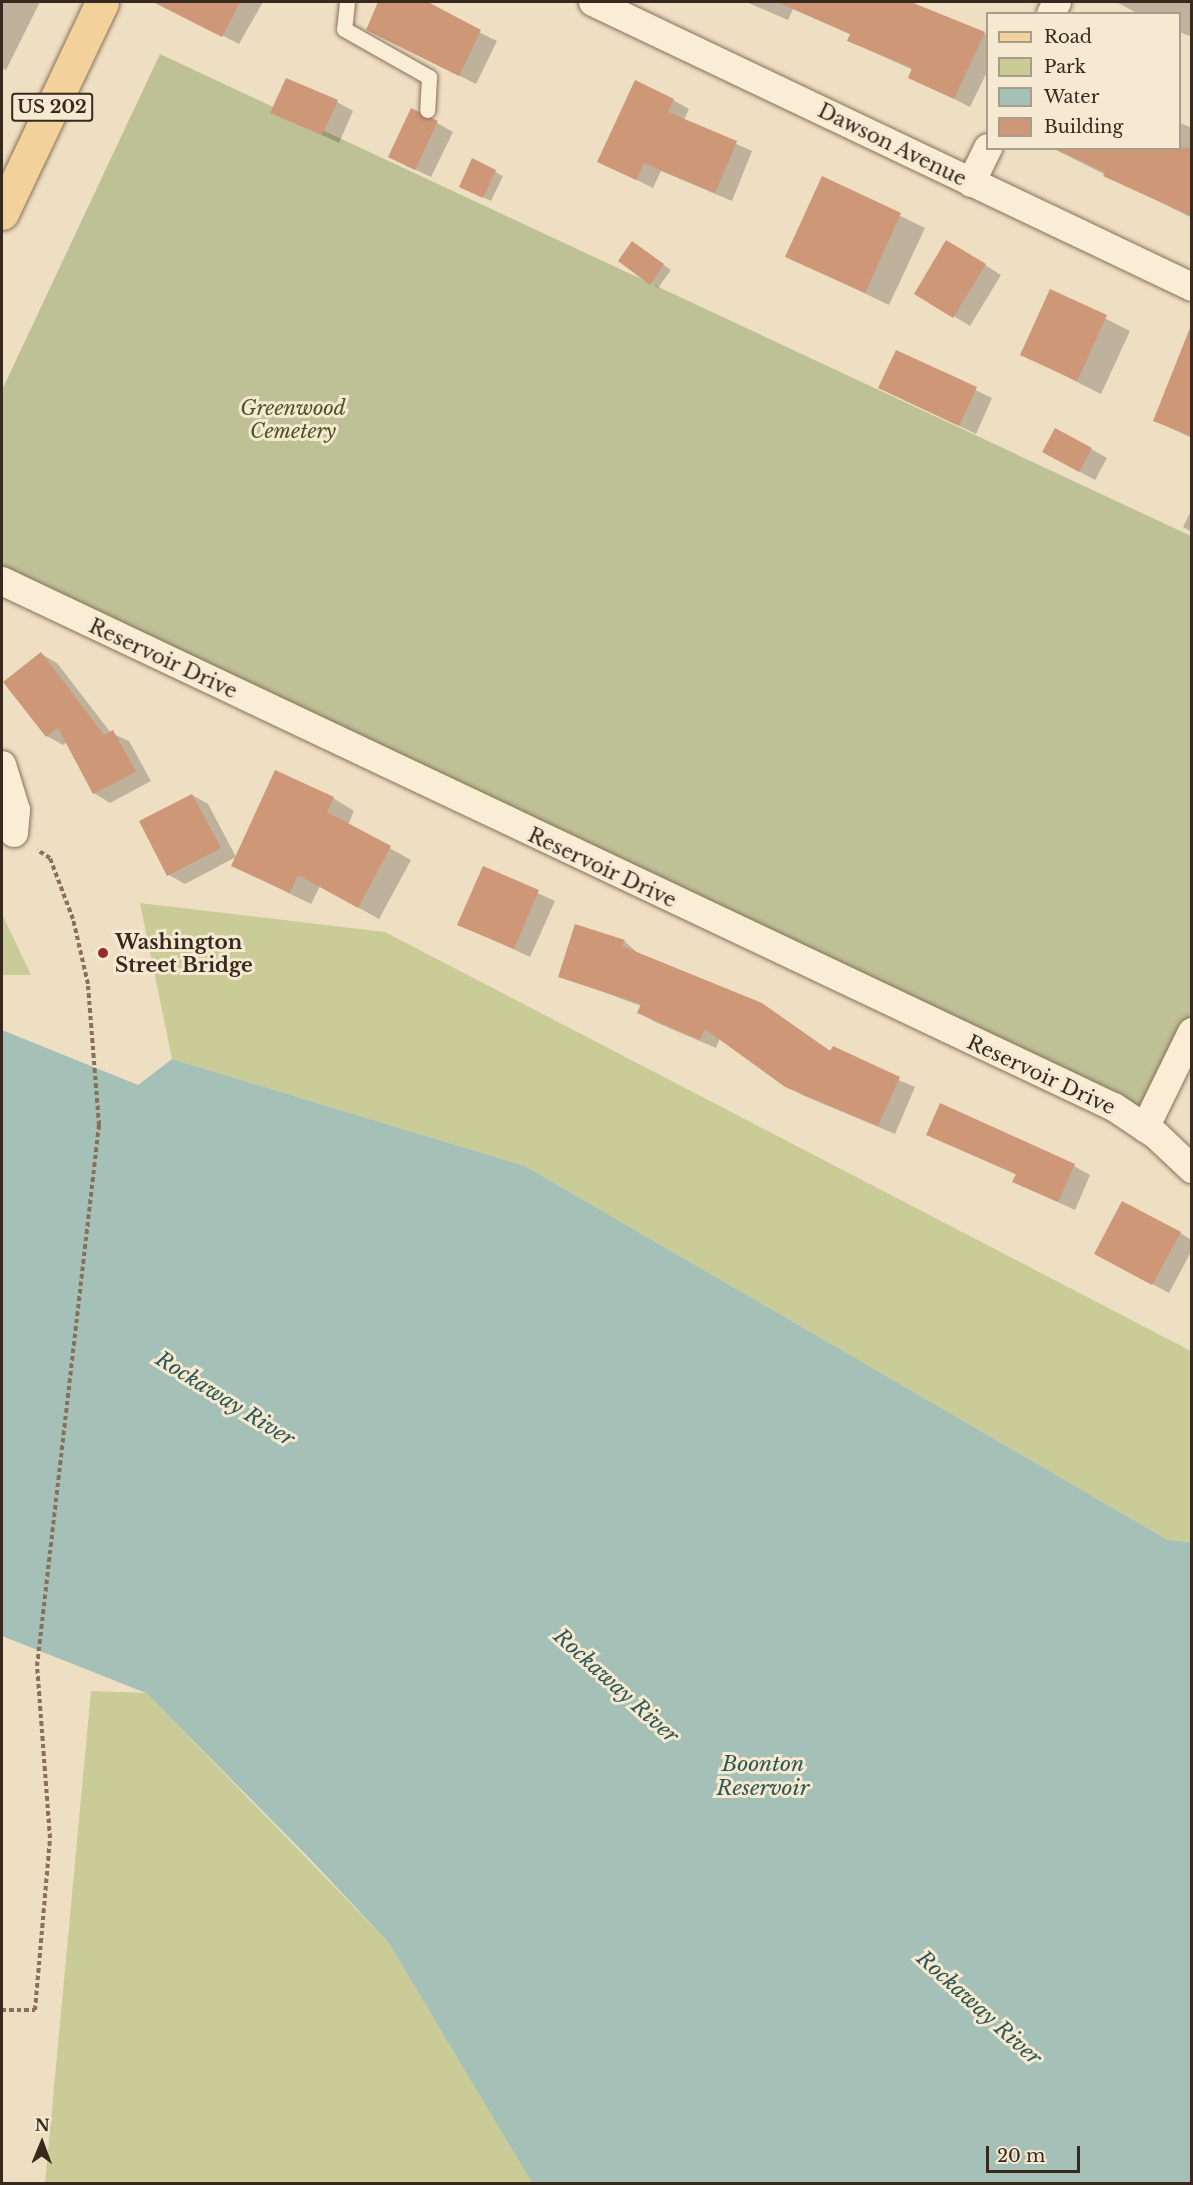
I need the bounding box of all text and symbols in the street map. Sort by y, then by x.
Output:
legend [986,12,1181,150]
text: Road [1044,26,1092,48]
text: Park [1044,56,1086,78]
text: Water [1044,86,1099,108]
road number: US 202 [10,92,94,122]
street label: Dawson Avenue [814,99,970,191]
text: Building [1044,116,1123,138]
park label: Greenwood Cemetery [240,397,346,444]
street label: Reservoir Drive [85,614,241,704]
street label: Reservoir Drive [524,823,680,913]
place label: Washington Street Bridge [115,930,253,977]
marker: Washington Street Bridge [96,946,110,960]
street label: Reservoir Drive [963,1030,1119,1120]
water label: Rockaway River [151,1346,299,1452]
water label: Rockaway River [549,1623,683,1749]
water label: Boonton Reservoir [717,1751,809,1801]
water label: Rockaway River [912,1945,1046,2071]
north arrow [12,2113,72,2173]
text: N [35,2115,50,2135]
scale bar [989,2134,1084,2172]
text: 20 m [997,2145,1045,2167]

